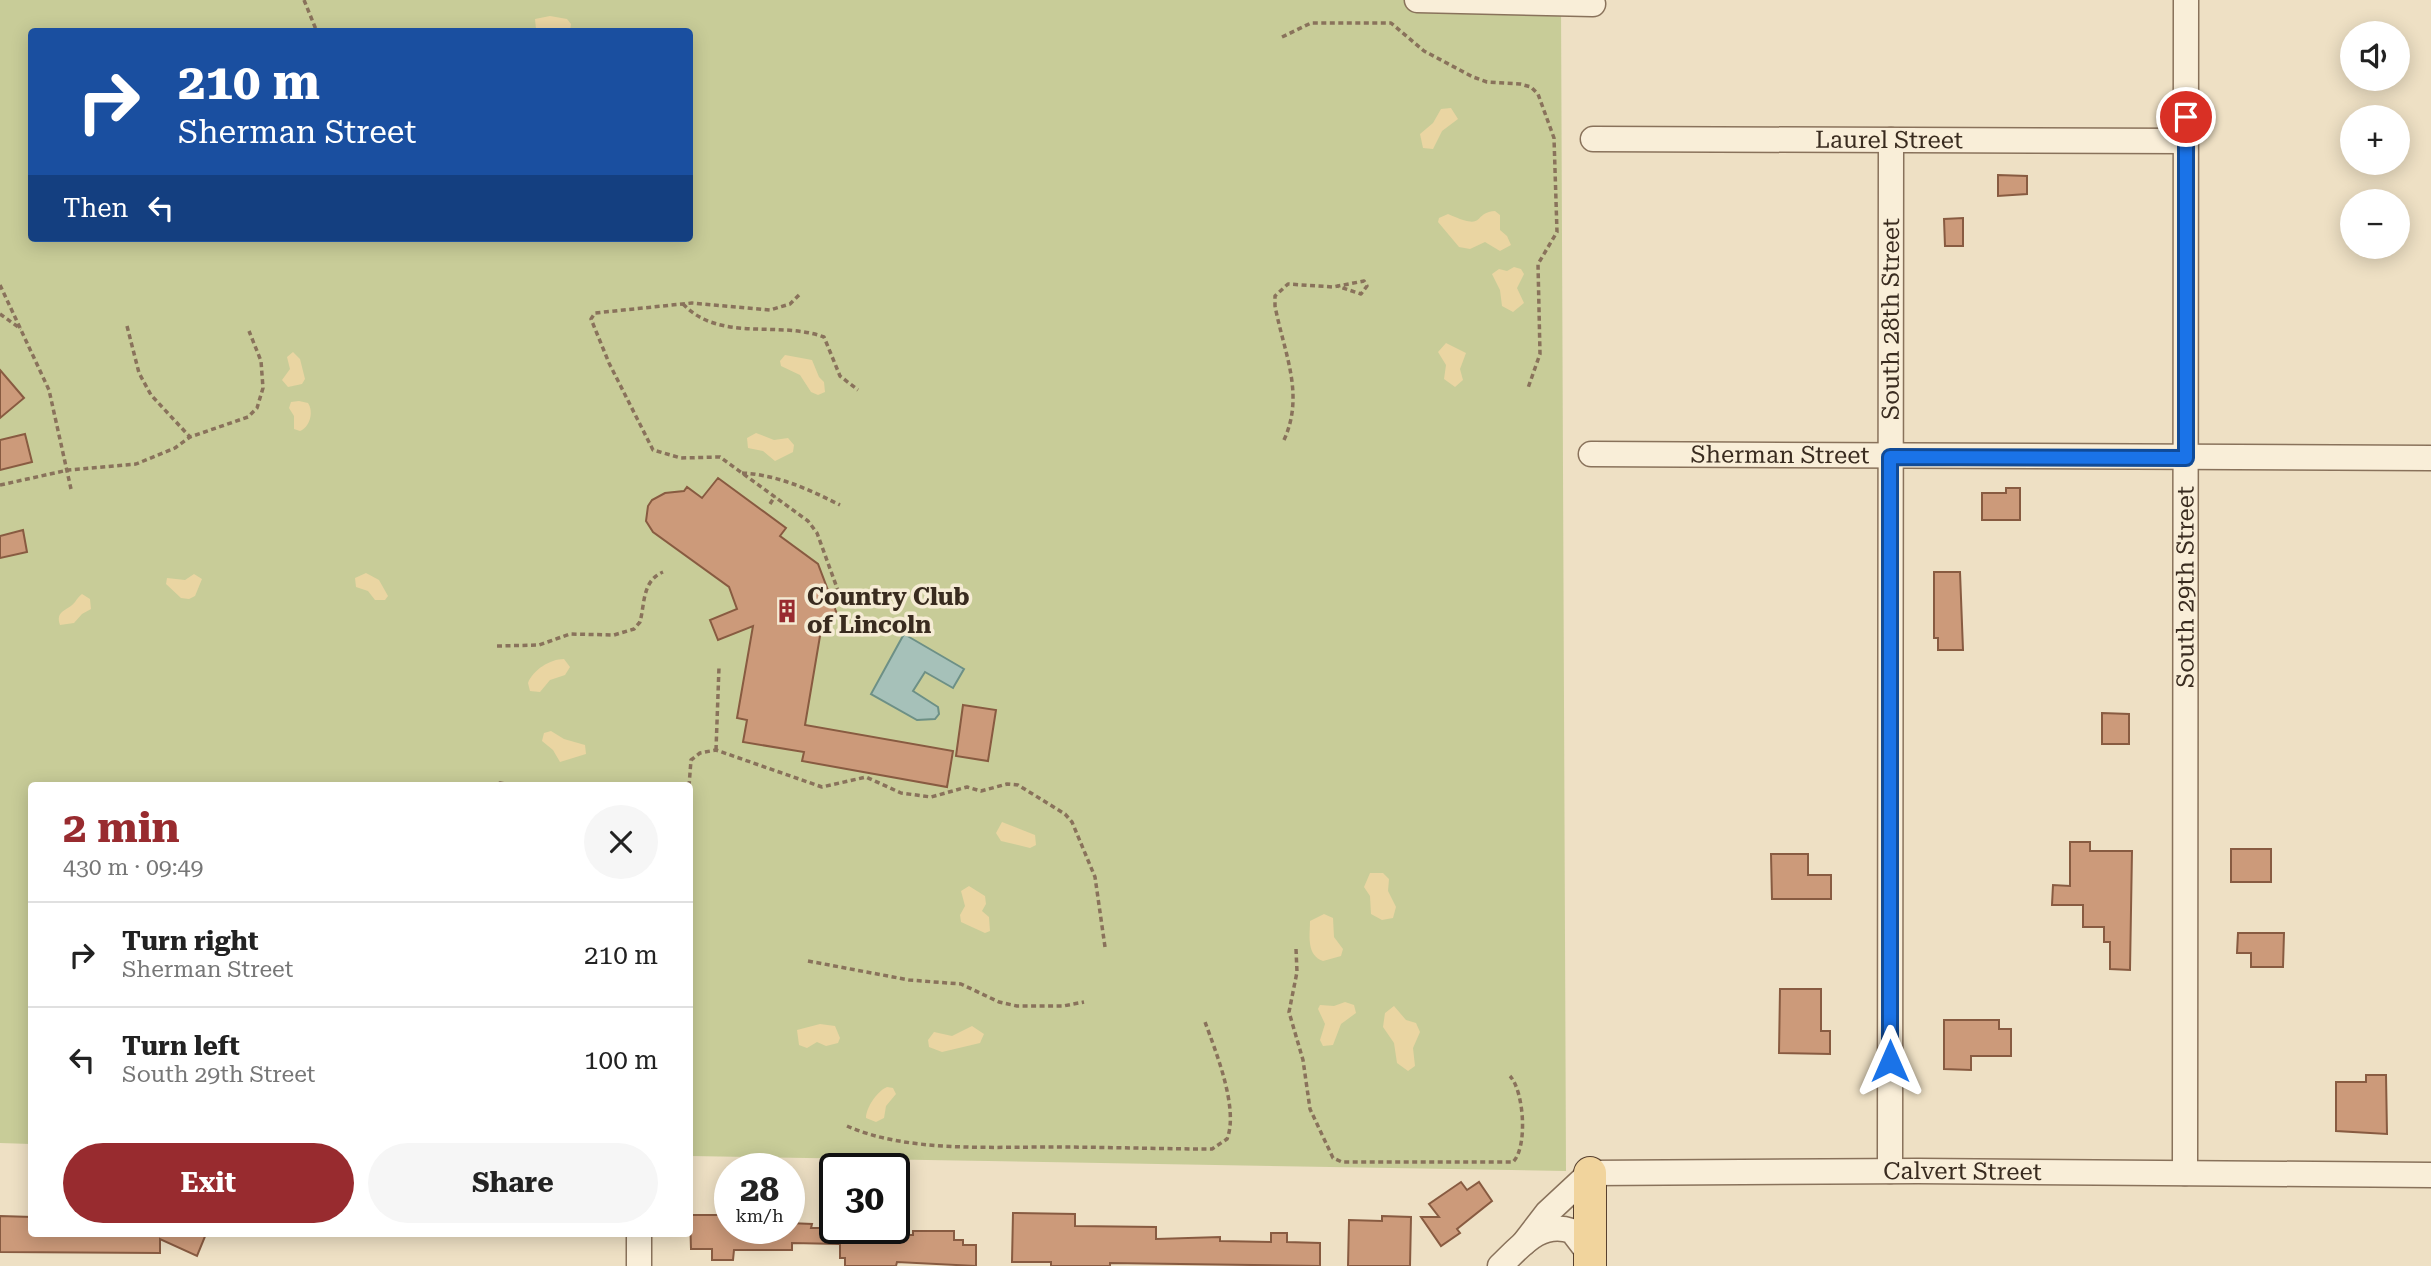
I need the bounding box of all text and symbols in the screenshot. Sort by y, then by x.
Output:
map controls [2340,21,2410,259]
button: sound [2340,21,2410,91]
text: 210 m [178,54,320,111]
icon: right [63,56,154,147]
pin [2156,87,2216,147]
icon: arrive [2167,98,2205,136]
button: + [2340,105,2410,175]
text: Sherman Street [178,113,416,151]
street label: Laurel Street [1815,126,1963,154]
icon: left [142,189,180,227]
button: − [2340,189,2410,259]
text: Then [63,193,128,223]
street label: South 28th Street [1877,218,1905,420]
street label: Sherman Street [1691,440,1870,469]
street label: South 29th Street [2171,486,2200,688]
place label: Country Club of Lincoln [807,583,970,639]
building icon: Country Club of Lincoln [773,597,801,625]
text: 2 min [63,803,180,852]
button: close [584,805,658,879]
text: 430 m · 09:49 [63,854,203,881]
text: Turn right [122,926,258,956]
icon: right [63,936,101,974]
text: 210 m [584,940,658,970]
text: Sherman Street [122,956,293,983]
position arrow [1853,1024,1927,1098]
text: Turn left [122,1031,240,1061]
icon: left [63,1041,101,1079]
text: 100 m [584,1045,658,1075]
text: South 29th Street [122,1061,315,1088]
button: Exit [63,1143,354,1223]
button: Share [368,1143,658,1223]
speed limit sign: 30 [819,1153,910,1244]
street label: Calvert Street [1883,1157,2042,1186]
text: 28 [740,1169,779,1210]
text: km/h [735,1205,784,1226]

